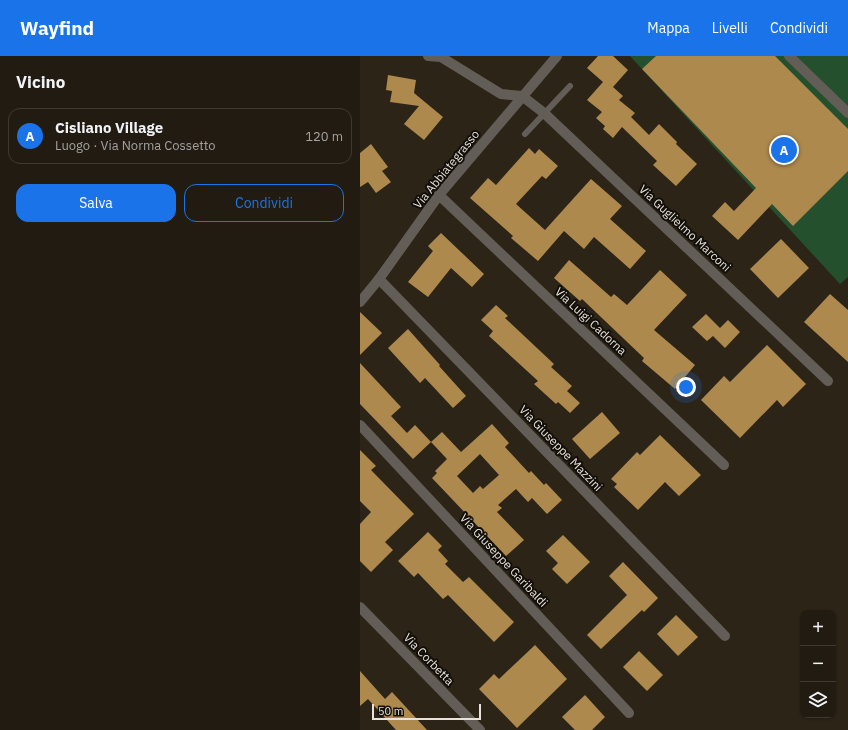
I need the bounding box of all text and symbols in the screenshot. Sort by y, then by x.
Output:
text: Wayfind [20,16,94,40]
text: Mappa [647,19,690,37]
text: Livelli [712,19,748,37]
text: Condividi [770,19,828,37]
text: Vicino [16,71,65,93]
text: Cisliano Village [55,118,163,137]
street label: Via Abbiategrasso [410,126,482,211]
text: A [26,128,34,145]
text: 120 m [305,128,343,145]
pin: A [771,135,797,165]
text: Luogo · Via Norma Cossetto [55,137,216,154]
street label: Via Guglielmo Marconi [636,182,734,274]
button: Salva [16,184,176,222]
button: Condividi [184,184,344,222]
street label: Via Luigi Cadorna [552,284,630,358]
your location [676,377,696,397]
street label: Via Giuseppe Mazzini [516,402,606,494]
street label: Via Giuseppe Garibaldi [457,510,551,610]
map controls [800,610,836,718]
button: + [800,610,836,646]
street label: Via Corbetta [401,630,458,689]
button: − [800,646,836,682]
button: layers [800,682,836,718]
scale bar [372,702,481,721]
text: 50 m [378,704,403,718]

